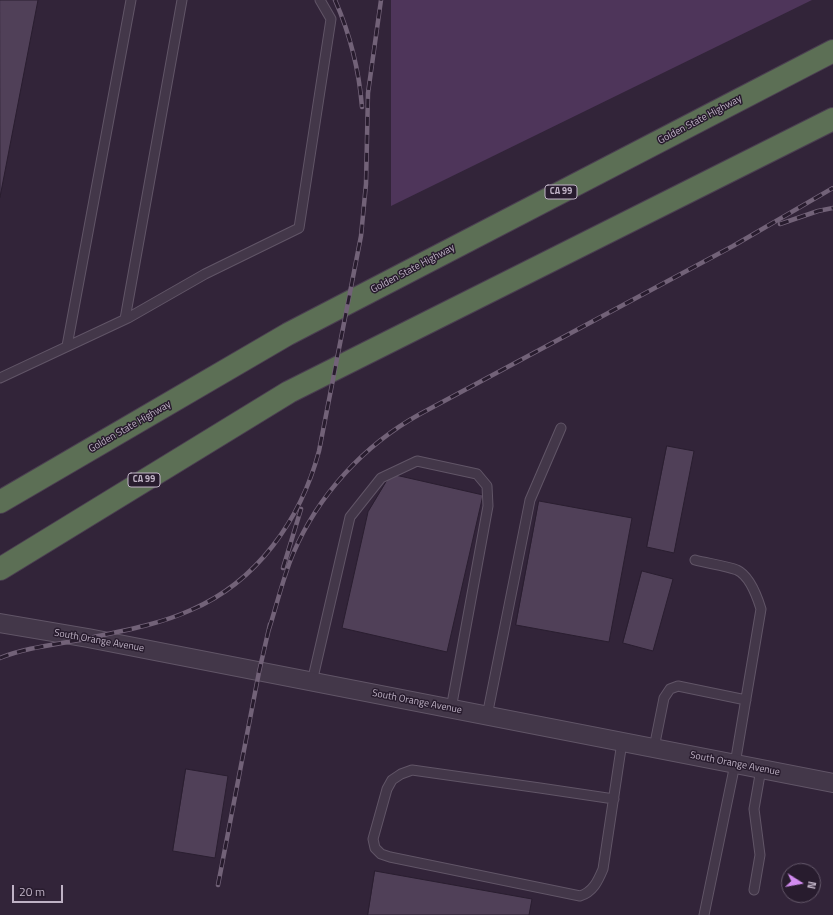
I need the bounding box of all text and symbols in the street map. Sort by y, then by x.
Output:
street label: Golden State Highway [656,93,744,147]
road number: CA 99 [545,185,577,199]
street label: Golden State Highway [369,242,457,296]
street label: Golden State Highway [87,399,173,455]
road number: CA 99 [128,473,160,487]
street label: South Orange Avenue [53,627,145,655]
street label: South Orange Avenue [371,687,463,717]
street label: South Orange Avenue [689,749,781,779]
north arrow [781,863,821,903]
scale bar [14,877,65,903]
text: N [803,880,820,890]
text: 20 m [19,882,45,901]

